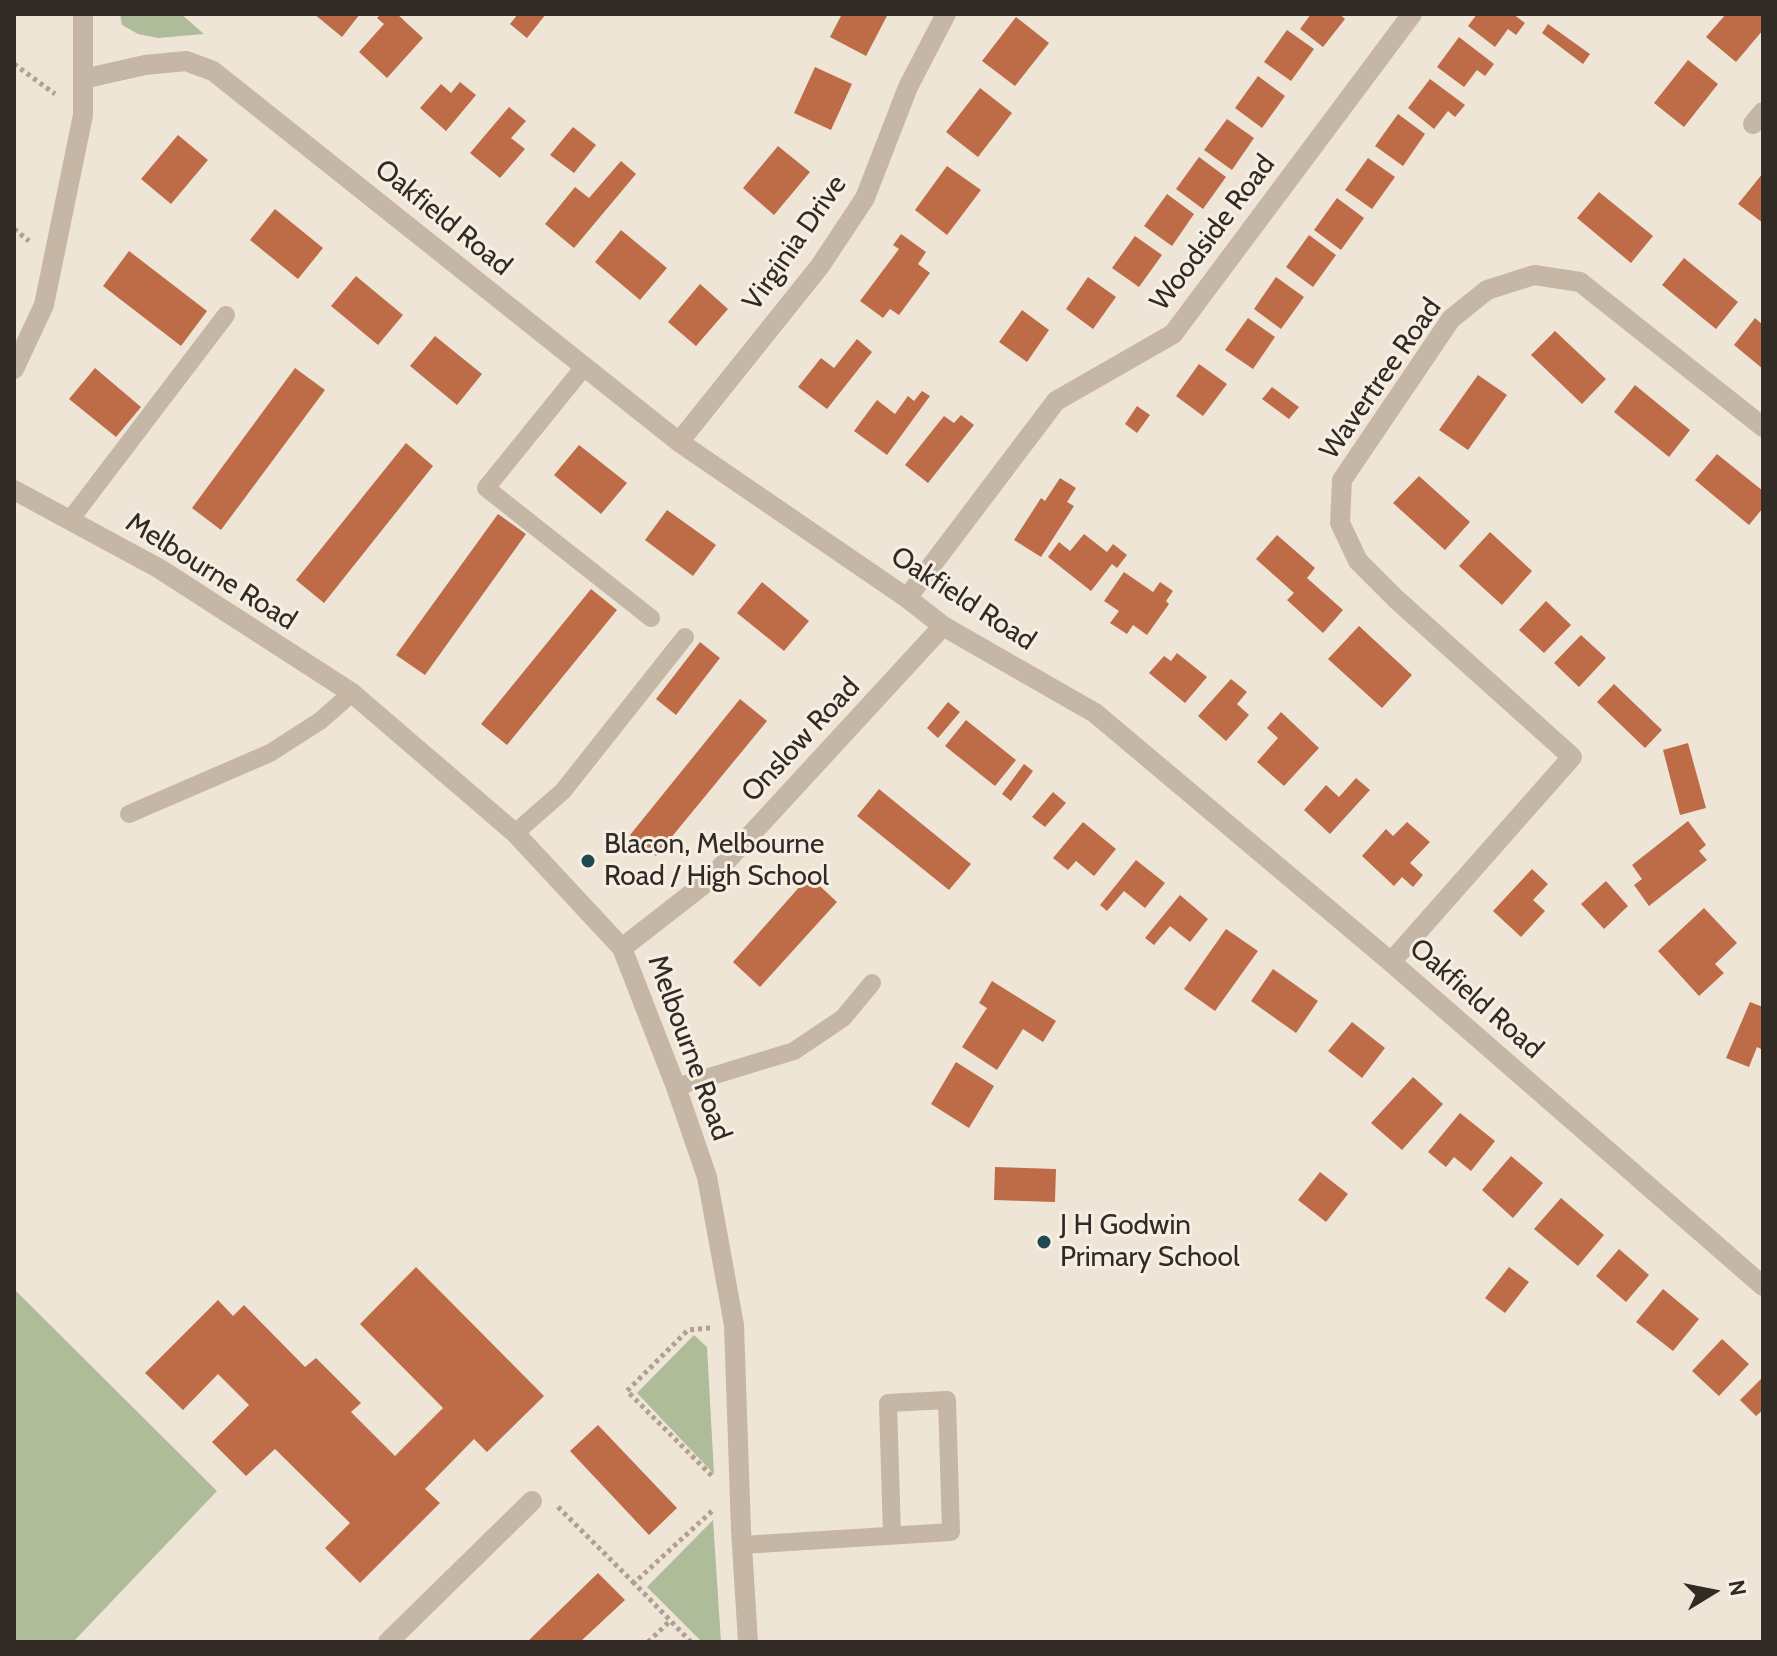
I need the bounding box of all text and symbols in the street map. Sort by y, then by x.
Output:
street label: Woodside Road [1144,149,1282,317]
street label: Oakfield Road [368,153,518,283]
street label: Virginia Drive [736,169,854,317]
street label: Wavertree Road [1313,292,1449,466]
street label: Melbourne Road [119,506,303,638]
street label: Oakfield Road [884,540,1042,658]
street label: Onslow Road [735,671,867,809]
place label: Blacon, Melbourne Road / High School [604,828,829,894]
marker: Blacon, Melbourne Road / High School [579,852,597,870]
street label: Oakfield Road [1402,932,1550,1066]
street label: Melbourne Road [640,951,738,1145]
place label: J H Godwin Primary School [1060,1209,1240,1275]
marker: J H Godwin Primary School [1035,1233,1053,1251]
north arrow [1673,1552,1753,1632]
text: N [1722,1578,1752,1598]

